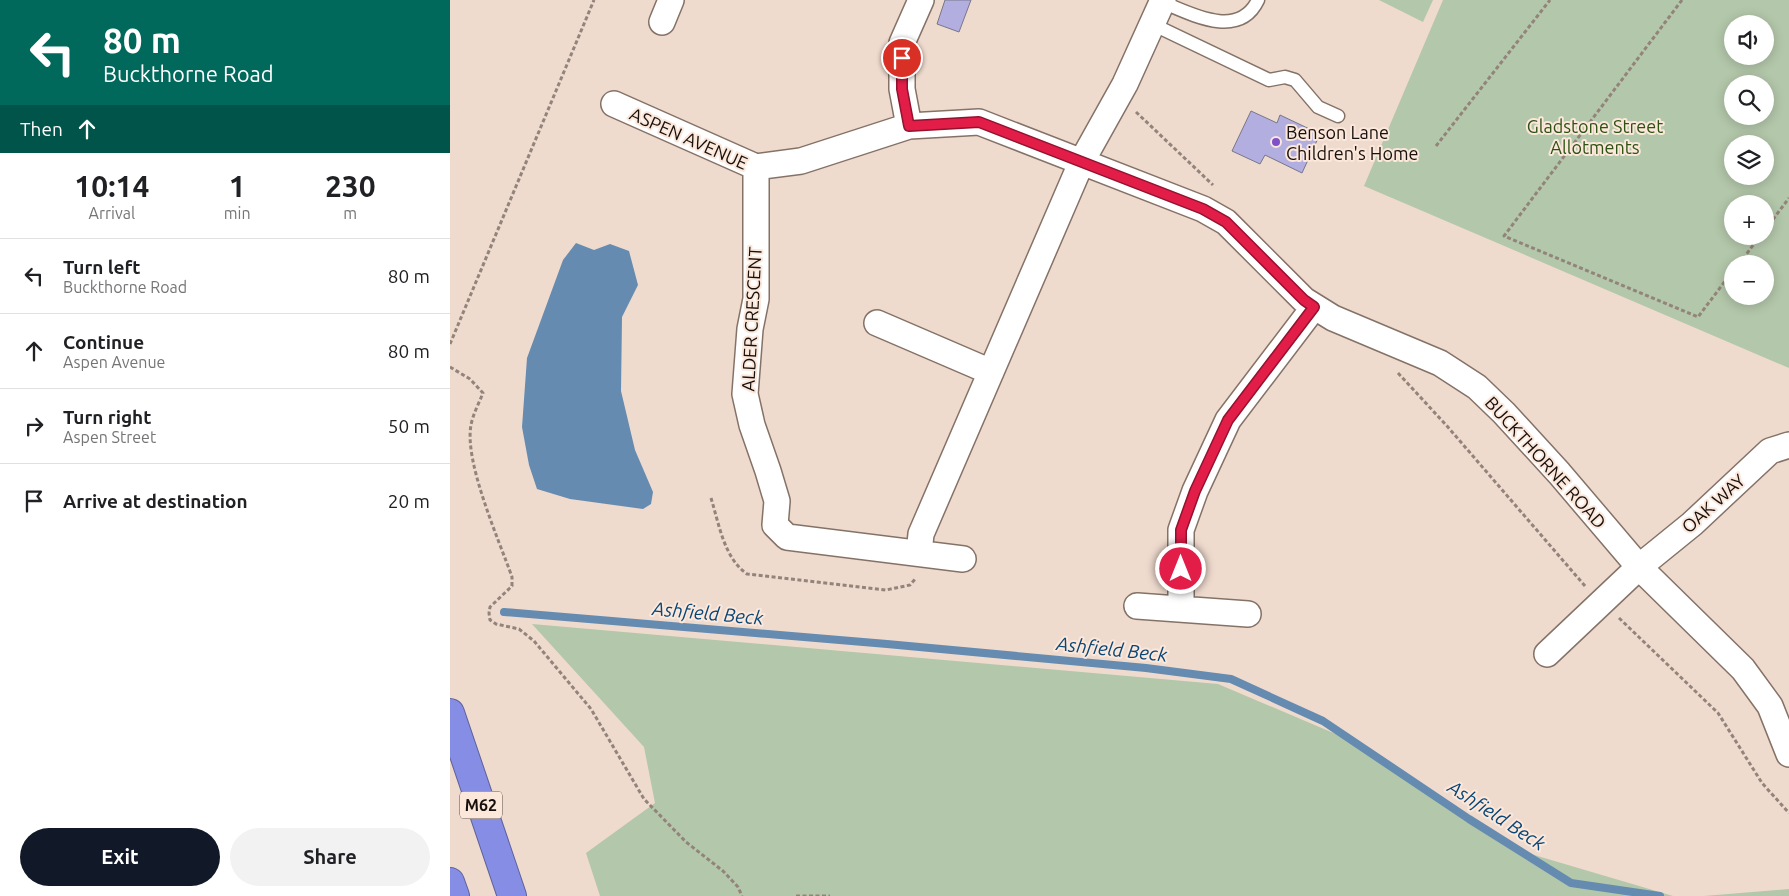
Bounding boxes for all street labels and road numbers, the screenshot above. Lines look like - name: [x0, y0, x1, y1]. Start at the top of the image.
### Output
- street label: ASPEN AVENUE: [627, 103, 751, 173]
- street label: ALDER CRESCENT: [737, 246, 765, 392]
- street label: BUCKTHORNE ROAD: [1482, 392, 1610, 532]
- street label: OAK WAY: [1677, 469, 1749, 536]
- road number: M62: [460, 792, 502, 818]

